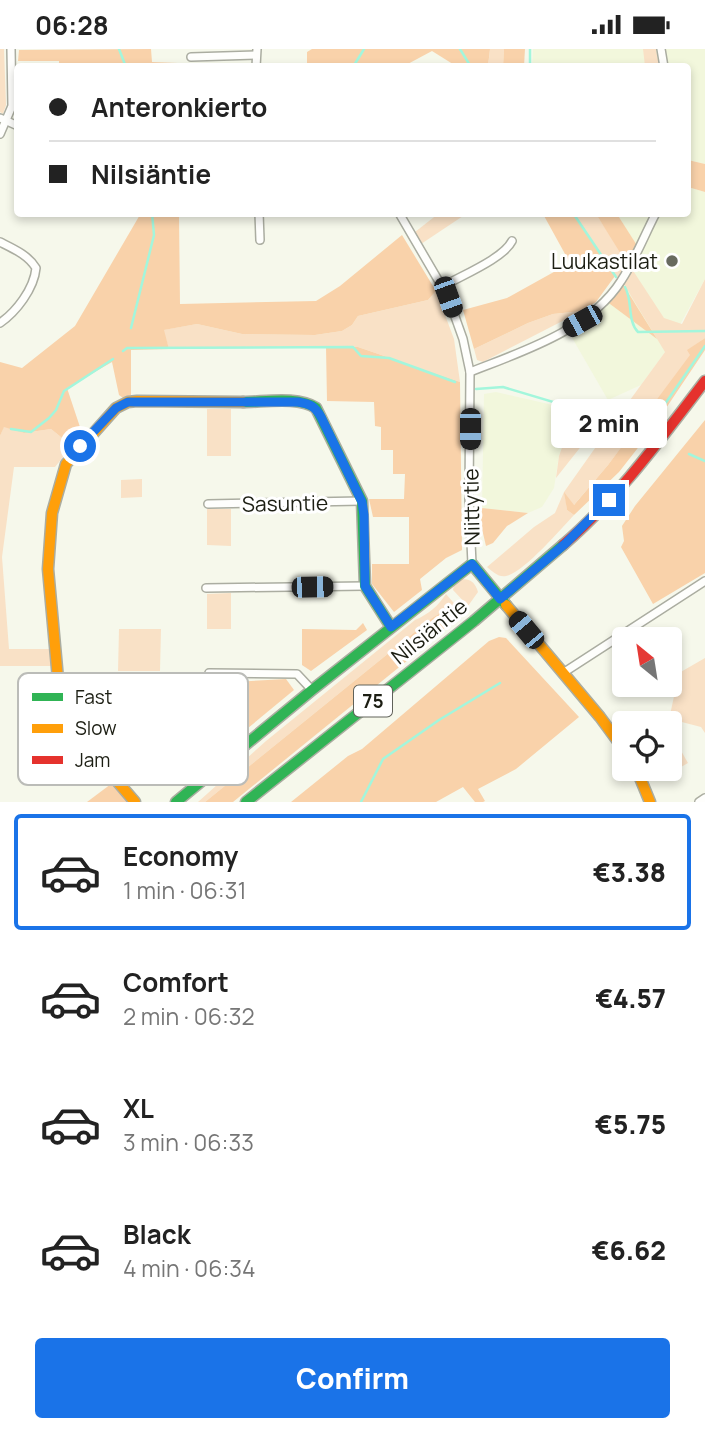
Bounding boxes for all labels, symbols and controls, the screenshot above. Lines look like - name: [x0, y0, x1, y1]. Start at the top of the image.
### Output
- text: 06:28: [35, 7, 109, 43]
- text: Anteronkierto: [91, 89, 267, 125]
- text: Nilsiäntie: [91, 156, 211, 192]
- place label: Luukastilat: [551, 247, 658, 275]
- marker: Luukastilat: [664, 253, 680, 269]
- car: [431, 274, 466, 320]
- car: [559, 302, 606, 340]
- callout: 2 min: [551, 399, 667, 447]
- text: 2 min: [579, 407, 640, 439]
- car: [460, 408, 481, 450]
- route start: [64, 430, 96, 462]
- street label: Niittytie: [456, 468, 486, 546]
- route end: [593, 484, 625, 516]
- street label: Sasuntie: [242, 488, 328, 518]
- car: [291, 576, 334, 598]
- street label: Nilsiäntie: [385, 592, 473, 670]
- car: [505, 607, 548, 653]
- north arrow: [612, 627, 682, 697]
- map controls: [612, 627, 682, 781]
- legend: [18, 673, 248, 785]
- text: Fast: [75, 684, 112, 710]
- road number: 75: [354, 685, 392, 716]
- button: locate: [612, 711, 682, 781]
- text: Slow: [75, 715, 117, 741]
- text: Jam: [75, 747, 110, 773]
- text: Economy: [123, 838, 238, 874]
- icon: car: [39, 841, 102, 904]
- text: €3.38: [593, 854, 666, 890]
- text: 1 min · 06:31: [123, 874, 246, 906]
- text: Comfort: [123, 964, 229, 1000]
- icon: car: [39, 967, 102, 1030]
- text: €4.57: [595, 980, 666, 1016]
- text: 2 min · 06:32: [123, 1000, 255, 1032]
- text: XL: [123, 1090, 154, 1126]
- icon: car: [39, 1093, 102, 1156]
- text: €5.75: [595, 1106, 666, 1142]
- text: 3 min · 06:33: [123, 1126, 254, 1158]
- text: Black: [123, 1216, 191, 1252]
- icon: car: [39, 1219, 102, 1282]
- text: €6.62: [592, 1232, 666, 1268]
- text: 4 min · 06:34: [123, 1252, 256, 1284]
- button: Confirm: [35, 1338, 670, 1418]

